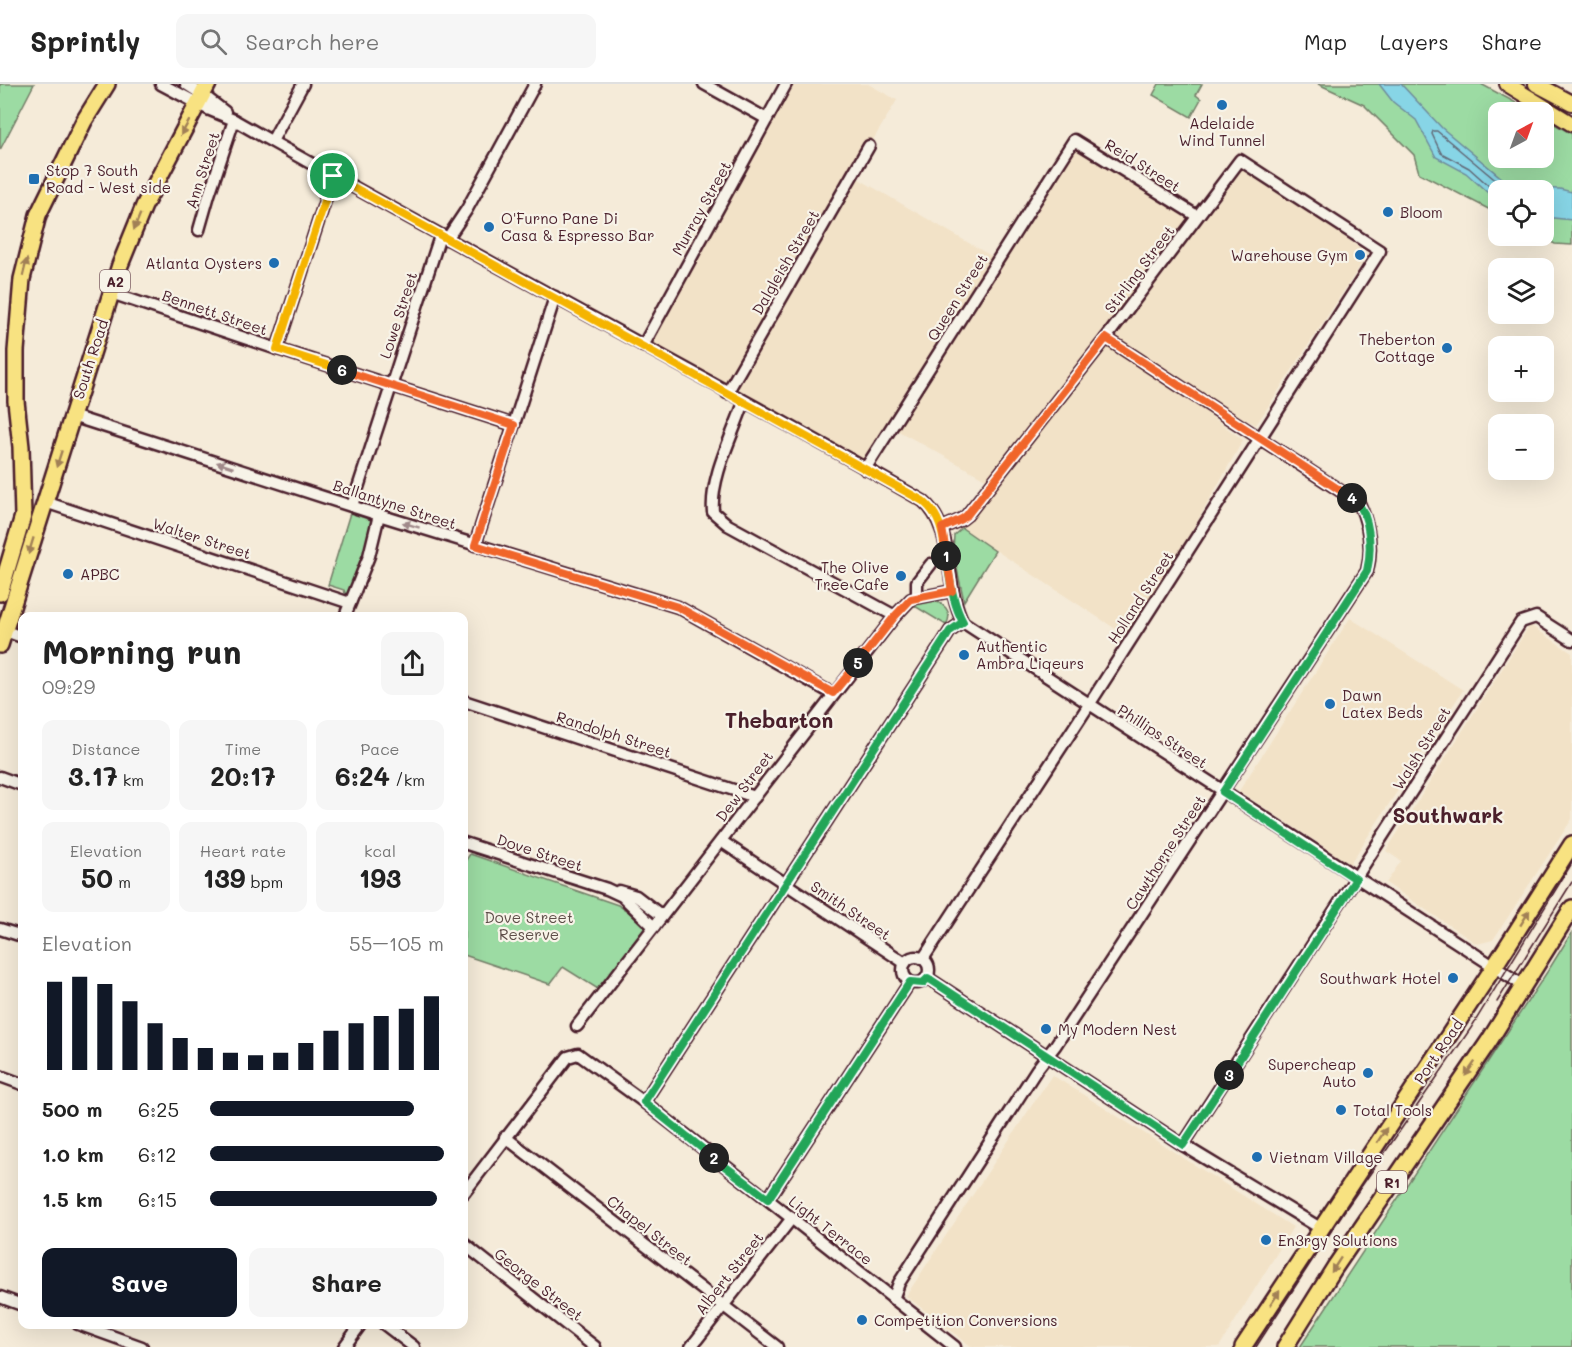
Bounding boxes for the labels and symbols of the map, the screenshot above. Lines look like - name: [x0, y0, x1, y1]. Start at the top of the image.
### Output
- marker: Adelaide Wind Tunnel: [1215, 98, 1229, 112]
- north arrow: [1488, 102, 1554, 168]
- place label: Adelaide Wind Tunnel: [1179, 113, 1265, 150]
- one-way arrow: [180, 119, 190, 136]
- street label: Ann Street: [180, 129, 224, 211]
- street label: Reid Street: [1101, 134, 1185, 196]
- pin: [307, 150, 358, 201]
- street label: Murray Street: [667, 157, 735, 259]
- place label: Stop 7 South Road - West side: [46, 160, 171, 197]
- marker: Stop 7 South Road - West side: [27, 172, 41, 186]
- place label: Bloom: [1400, 202, 1443, 222]
- marker: Bloom: [1381, 205, 1395, 219]
- street label: Dalgleish Street: [747, 206, 823, 318]
- place label: O'Furno Pane Di Casa & Espresso Bar: [501, 208, 655, 245]
- one-way arrow: [132, 214, 142, 232]
- marker: O'Furno Pane Di Casa & Espresso Bar: [482, 220, 496, 234]
- street label: Stirling Street: [1099, 221, 1179, 317]
- place label: Warehouse Gym: [1231, 245, 1348, 265]
- marker: Warehouse Gym: [1353, 248, 1367, 262]
- street label: Queen Street: [922, 250, 992, 344]
- place label: Atlanta Oysters: [145, 253, 262, 273]
- marker: Atlanta Oysters: [267, 256, 281, 270]
- one-way arrow: [20, 257, 30, 276]
- street label: Lowe Street: [375, 269, 421, 361]
- road number: A2: [100, 270, 130, 292]
- street label: Bennett Street: [160, 285, 270, 339]
- street label: South Road: [68, 317, 112, 401]
- place label: Theberton Cottage: [1359, 329, 1435, 366]
- marker: Theberton Cottage: [1440, 341, 1454, 355]
- pin: 6: [327, 355, 357, 385]
- one-way arrow: [53, 450, 63, 468]
- one-way arrow: [216, 460, 234, 469]
- street label: Ballantyne Street: [331, 475, 459, 533]
- pin: 4: [1337, 483, 1367, 513]
- street label: Walter Street: [150, 513, 254, 563]
- one-way arrow: [402, 520, 420, 529]
- one-way arrow: [26, 537, 35, 555]
- pin: 1: [931, 541, 961, 571]
- street label: Holland Street: [1103, 547, 1177, 647]
- place label: The Olive Tree Cafe: [815, 557, 889, 594]
- place label: APBC: [80, 564, 120, 584]
- marker: APBC: [61, 567, 75, 581]
- marker: The Olive Tree Cafe: [894, 569, 908, 583]
- place label: Authentic Ambra Liqeurs: [976, 636, 1084, 673]
- pin: 5: [843, 648, 873, 678]
- marker: Authentic Ambra Liqeurs: [957, 648, 971, 662]
- place label: Dawn Latex Beds: [1342, 685, 1423, 722]
- marker: Dawn Latex Beds: [1323, 697, 1337, 711]
- street label: Phillips Street: [1114, 699, 1212, 773]
- street label: Walsh Street: [1387, 703, 1455, 793]
- street label: Randolph Street: [554, 706, 674, 762]
- district label: Thebarton: [725, 706, 833, 733]
- street label: Dew Street: [711, 747, 777, 825]
- street label: Cawthorne Street: [1120, 791, 1210, 913]
- district label: Southwark: [1393, 801, 1503, 828]
- street label: Dove Street: [495, 829, 585, 875]
- street label: Smith Street: [807, 876, 895, 944]
- park label: Dove Street Reserve: [485, 907, 573, 944]
- one-way arrow: [1520, 909, 1531, 926]
- place label: Southwark Hotel: [1320, 968, 1441, 988]
- marker: Southwark Hotel: [1446, 971, 1460, 985]
- street label: Port Road: [1409, 1015, 1467, 1087]
- place label: My Modern Nest: [1058, 1019, 1177, 1039]
- marker: My Modern Nest: [1039, 1022, 1053, 1036]
- place label: Supercheap Auto: [1268, 1054, 1356, 1091]
- pin: 3: [1214, 1060, 1244, 1090]
- one-way arrow: [1464, 1060, 1476, 1076]
- marker: Supercheap Auto: [1361, 1066, 1375, 1080]
- place label: Total Tools: [1353, 1100, 1432, 1120]
- marker: Total Tools: [1334, 1103, 1348, 1117]
- one-way arrow: [1377, 1127, 1388, 1143]
- pin: 2: [699, 1143, 729, 1173]
- place label: Vietnam Village: [1269, 1147, 1383, 1167]
- marker: Vietnam Village: [1250, 1150, 1264, 1164]
- road number: R1: [1377, 1171, 1407, 1193]
- street label: Chapel Street: [603, 1190, 697, 1270]
- street label: Light Terrace: [785, 1191, 877, 1269]
- street label: Albert Street: [690, 1228, 768, 1318]
- place label: En3rgy Solutions: [1278, 1230, 1398, 1250]
- marker: En3rgy Solutions: [1259, 1233, 1273, 1247]
- street label: George Street: [491, 1243, 587, 1325]
- one-way arrow: [1330, 1256, 1342, 1272]
- one-way arrow: [1270, 1290, 1281, 1306]
- place label: Competition Conversions: [874, 1310, 1058, 1330]
- marker: Competition Conversions: [855, 1313, 869, 1327]

